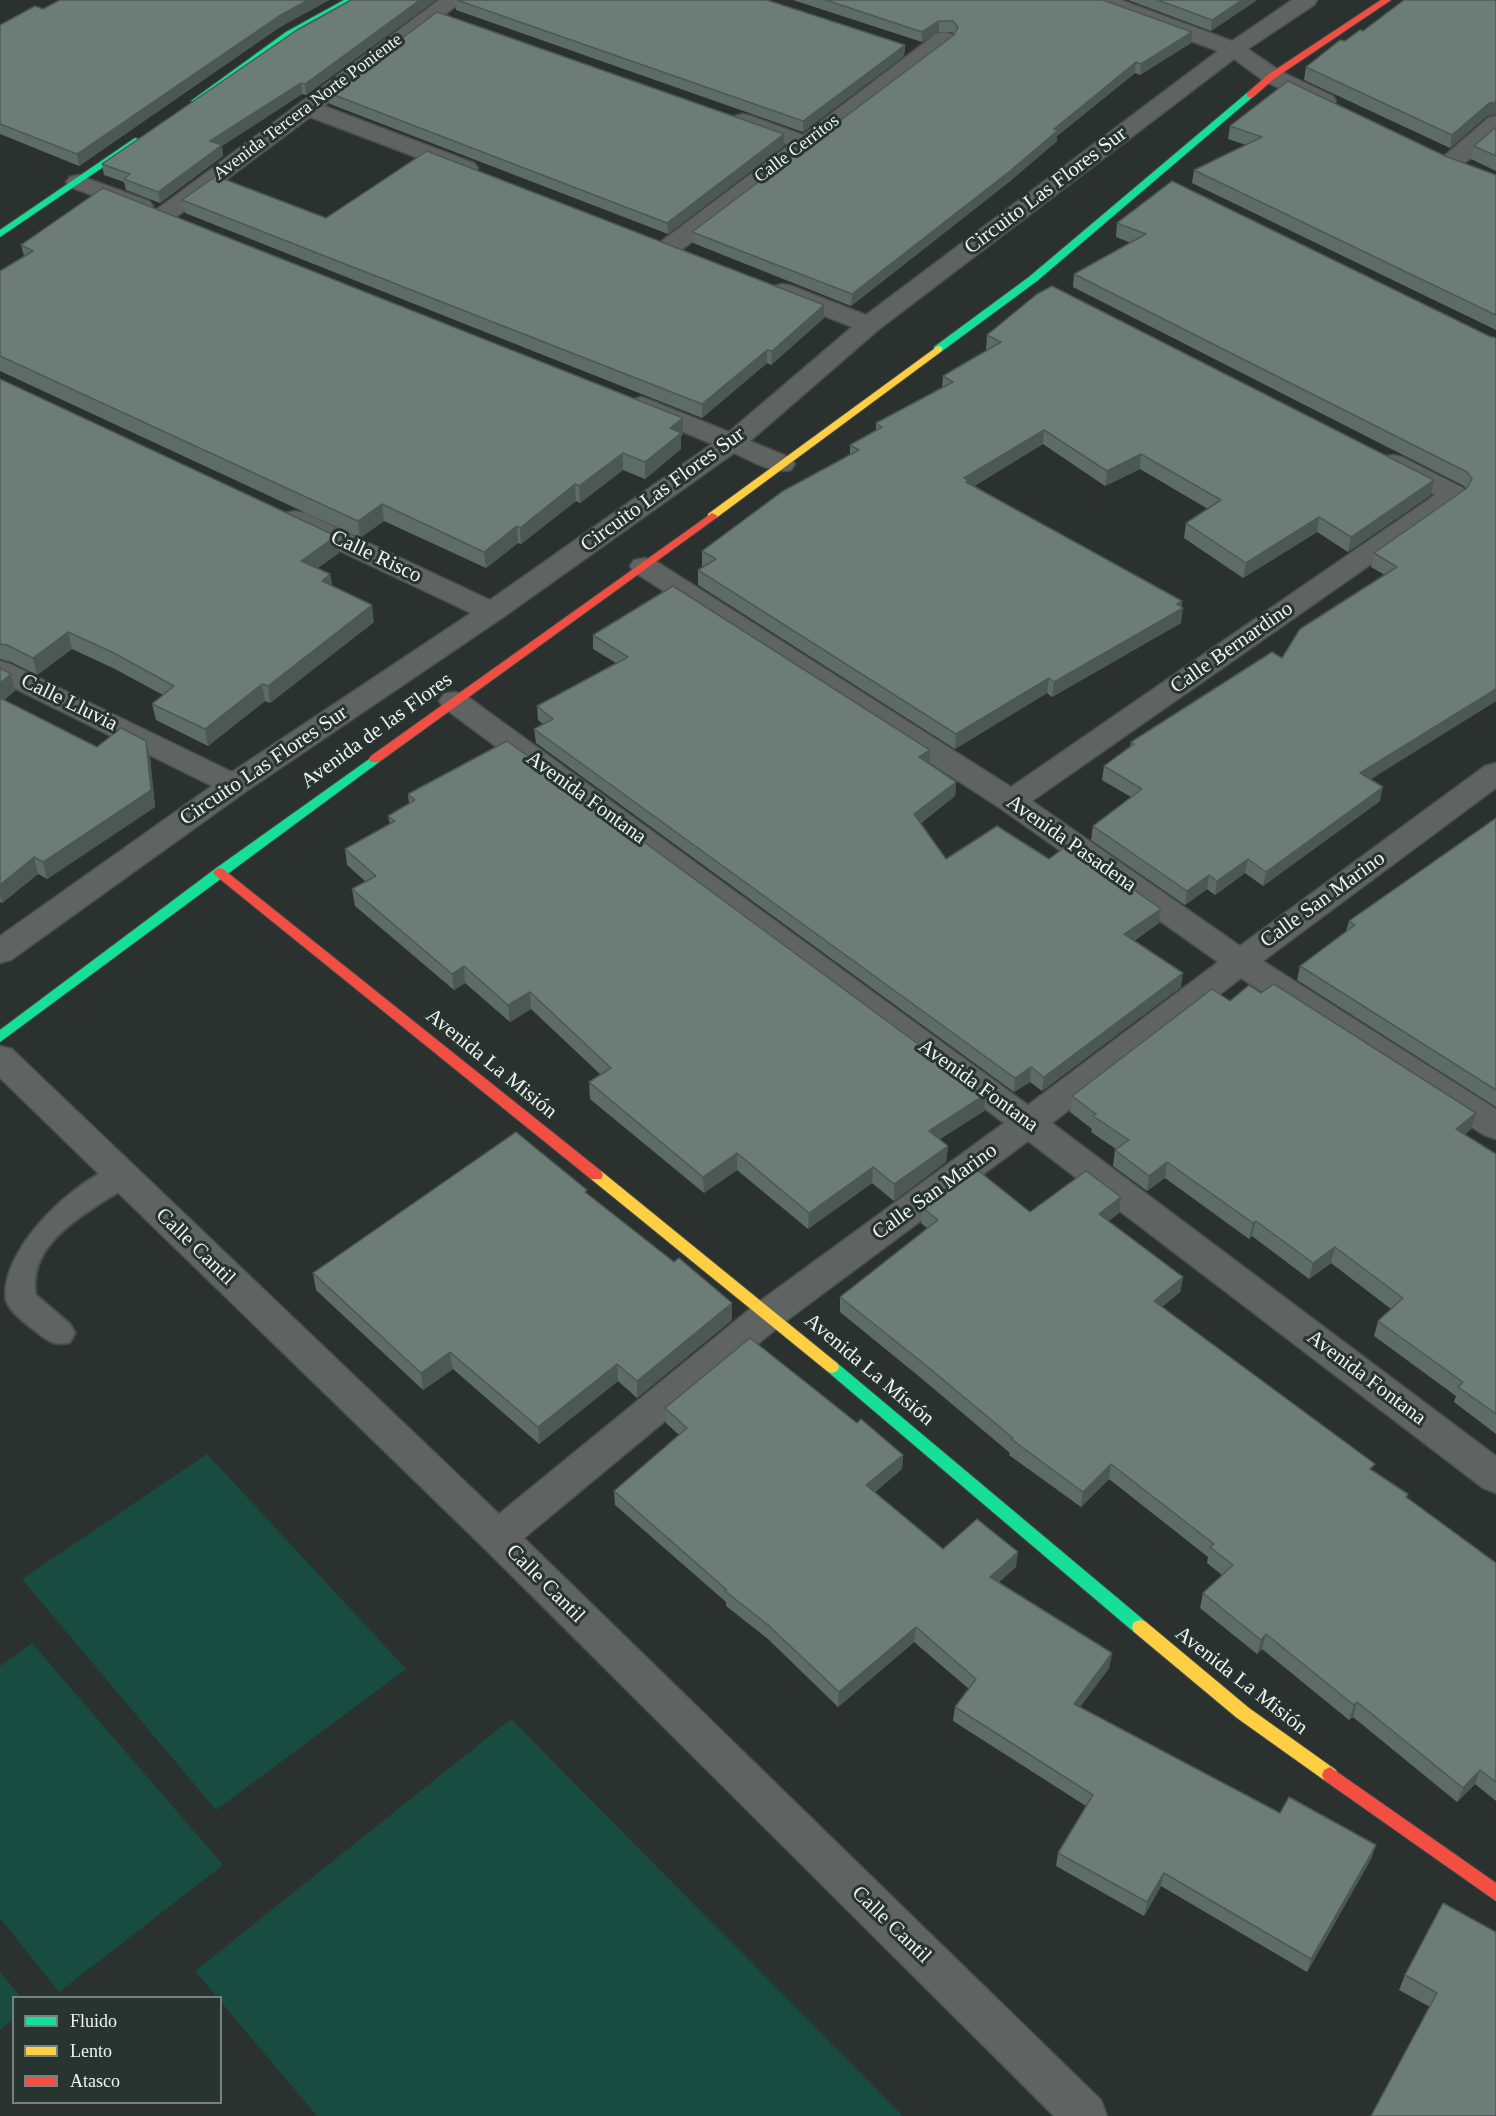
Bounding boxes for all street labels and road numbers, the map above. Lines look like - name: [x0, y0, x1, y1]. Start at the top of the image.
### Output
- street label: Avenida Tercera Norte Poniente: [209, 29, 407, 185]
- street label: Calle Cerritos: [750, 110, 844, 188]
- street label: Circuito Las Flores Sur: [960, 122, 1132, 260]
- street label: Circuito Las Flores Sur: [576, 422, 750, 558]
- street label: Calle Risco: [327, 525, 425, 589]
- street label: Calle Bernardino: [1166, 596, 1298, 700]
- street label: Avenida de las Flores: [296, 668, 458, 794]
- street label: Calle Lluvia: [17, 669, 121, 737]
- street label: Circuito Las Flores Sur: [175, 701, 353, 831]
- street label: Avenida Fontana: [521, 746, 651, 850]
- street label: Avenida Pasadena: [1001, 790, 1141, 898]
- street label: Calle San Marino: [1256, 846, 1390, 954]
- street label: Avenida La Misión: [420, 1003, 562, 1125]
- street label: Avenida Fontana: [913, 1034, 1043, 1138]
- street label: Calle San Marino: [868, 1138, 1002, 1246]
- street label: Calle Cantil: [150, 1203, 240, 1291]
- street label: Avenida La Misión: [799, 1308, 939, 1432]
- street label: Avenida Fontana: [1302, 1325, 1430, 1431]
- street label: Calle Cantil: [500, 1539, 590, 1629]
- street label: Avenida La Misión: [1170, 1621, 1312, 1741]
- street label: Calle Cantil: [846, 1881, 936, 1969]

